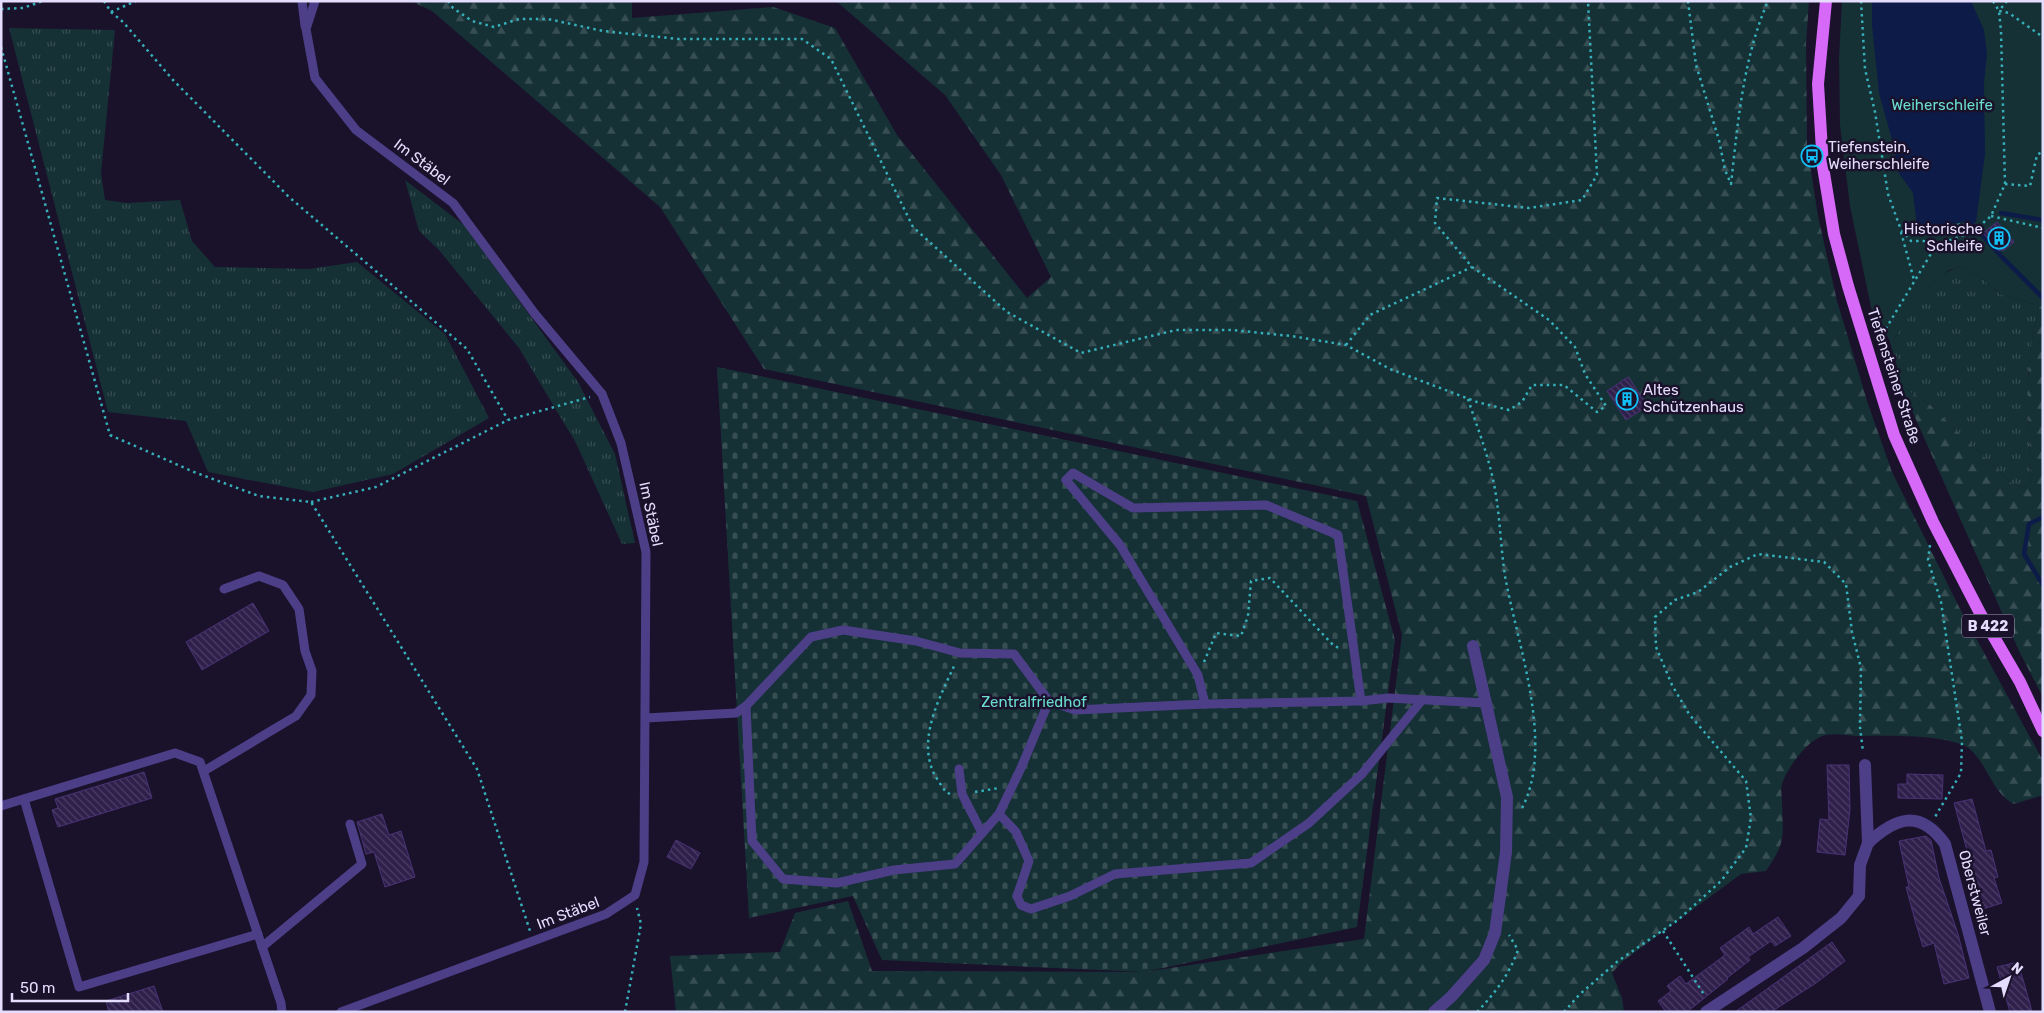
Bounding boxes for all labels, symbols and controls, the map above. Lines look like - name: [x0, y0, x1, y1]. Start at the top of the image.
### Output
- park label: Weiherschleife: [1891, 96, 1993, 114]
- street label: Im Stäbel: [390, 135, 454, 189]
- place label: Tiefenstein, Weiherschleife: [1828, 138, 1930, 173]
- bus stop icon: Tiefenstein, Weiherschleife: [1800, 144, 1824, 168]
- place label: Historische Schleife: [1904, 220, 1983, 255]
- building icon: Historische Schleife: [1987, 226, 2011, 250]
- street label: Tiefensteiner Straße: [1863, 306, 1925, 446]
- place label: Altes Schützenhaus: [1643, 381, 1744, 416]
- building icon: Altes Schützenhaus: [1615, 387, 1639, 411]
- street label: Im Stäbel: [635, 480, 667, 548]
- road number: B 422: [1962, 614, 2014, 638]
- park label: Zentralfriedhof: [981, 693, 1087, 711]
- street label: Oberstweiler: [1955, 848, 1995, 938]
- street label: Im Stäbel: [534, 893, 602, 933]
- north arrow: [1984, 953, 2034, 1003]
- text: N: [2008, 959, 2026, 978]
- scale bar: [12, 970, 129, 1002]
- text: 50 m: [20, 979, 55, 997]

